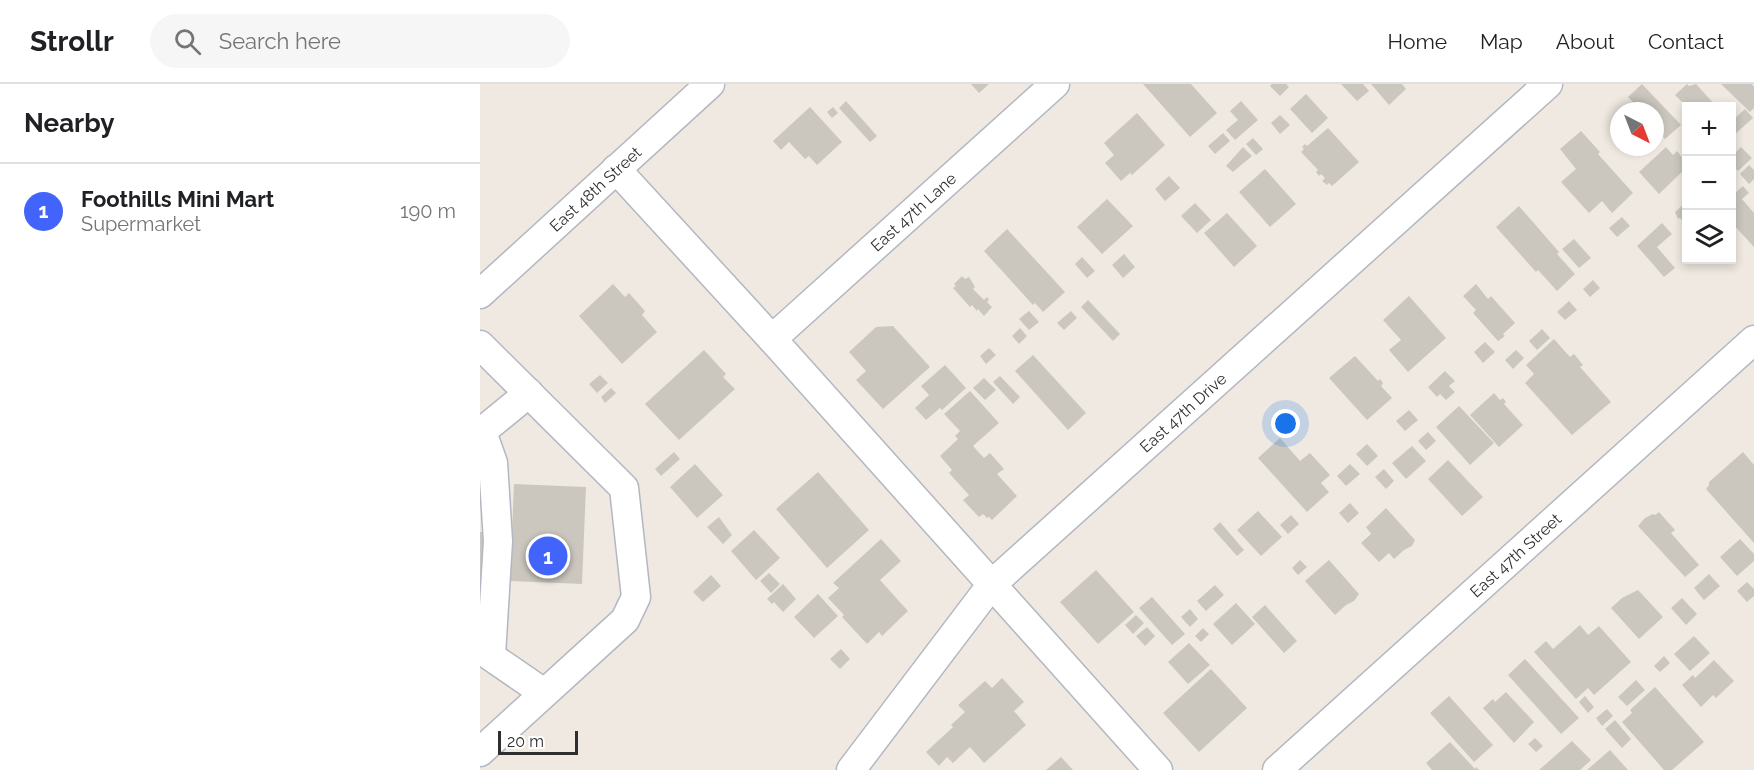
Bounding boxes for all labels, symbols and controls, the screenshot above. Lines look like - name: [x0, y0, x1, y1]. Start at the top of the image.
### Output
- search box: [150, 14, 570, 68]
- text: Strollr: [30, 25, 114, 58]
- icon: search: [171, 25, 204, 58]
- text: Search here: [219, 28, 341, 54]
- text: Home: [1388, 29, 1447, 54]
- text: Map: [1480, 29, 1523, 54]
- text: About: [1556, 29, 1615, 54]
- text: Contact: [1648, 29, 1724, 54]
- north arrow: [1610, 102, 1664, 156]
- map controls: [1682, 102, 1736, 264]
- button: +: [1682, 102, 1736, 156]
- text: Nearby: [24, 108, 114, 138]
- street label: East 48th Street: [546, 142, 646, 236]
- button: −: [1682, 156, 1736, 210]
- street label: East 47th Lane: [867, 169, 960, 256]
- text: Foothills Mini Mart: [81, 186, 274, 212]
- text: 1: [39, 199, 48, 223]
- text: 190 m: [400, 199, 456, 223]
- button: layers: [1682, 210, 1736, 264]
- text: Supermarket: [81, 212, 201, 236]
- street label: East 47th Drive: [1136, 369, 1230, 457]
- your location: [1271, 409, 1300, 438]
- street label: East 47th Street: [1466, 509, 1566, 601]
- pin: 1: [528, 534, 568, 578]
- scale bar: [498, 728, 578, 756]
- text: 20 m: [507, 732, 544, 751]

